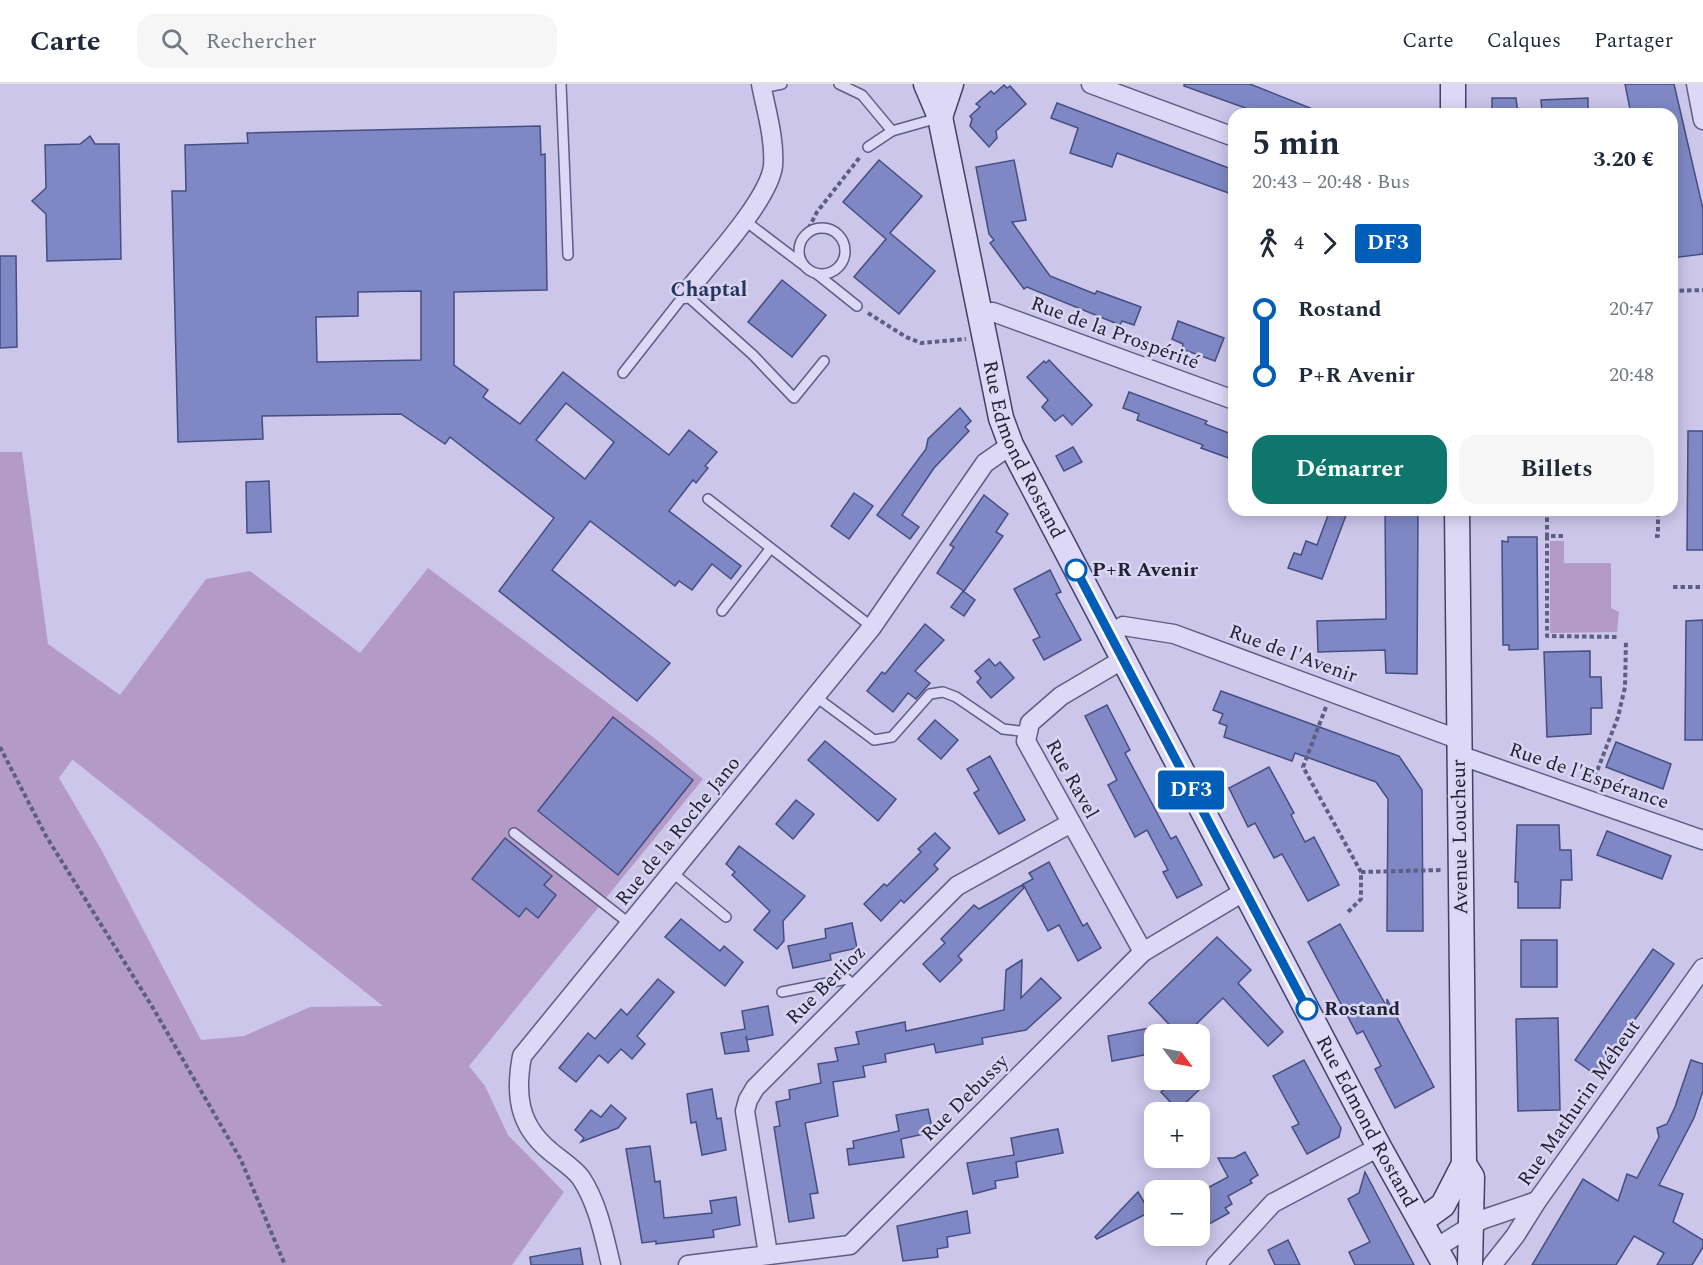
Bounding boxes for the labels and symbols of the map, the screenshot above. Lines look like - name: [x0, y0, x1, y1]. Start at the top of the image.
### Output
- district label: Chaptal: [671, 274, 748, 306]
- street label: Rue de la Prospérité: [1026, 289, 1204, 378]
- street label: Rue Edmond Rostand: [975, 358, 1073, 544]
- place label: P+R Avenir: [1092, 555, 1199, 585]
- marker: P+R Avenir: [1065, 559, 1087, 581]
- street label: Rue de l'Avenir: [1224, 617, 1362, 691]
- street label: Rue Ravel: [1038, 733, 1106, 825]
- street label: Rue de l'Espérance: [1505, 735, 1673, 817]
- street label: Rue de la Roche Jano: [608, 750, 748, 912]
- street label: Avenue Loucheur: [1444, 759, 1476, 915]
- line badge: DF3: [1156, 770, 1226, 810]
- street label: Rue Berlioz: [779, 938, 873, 1032]
- place label: Rostand: [1324, 994, 1400, 1024]
- marker: Rostand: [1296, 998, 1318, 1020]
- street label: Rue Mathurin Méheut: [1510, 1014, 1648, 1192]
- north arrow: [1144, 1024, 1210, 1090]
- street label: Rue Edmond Rostand: [1308, 1030, 1425, 1213]
- street label: Rue Debussy: [914, 1046, 1017, 1149]

